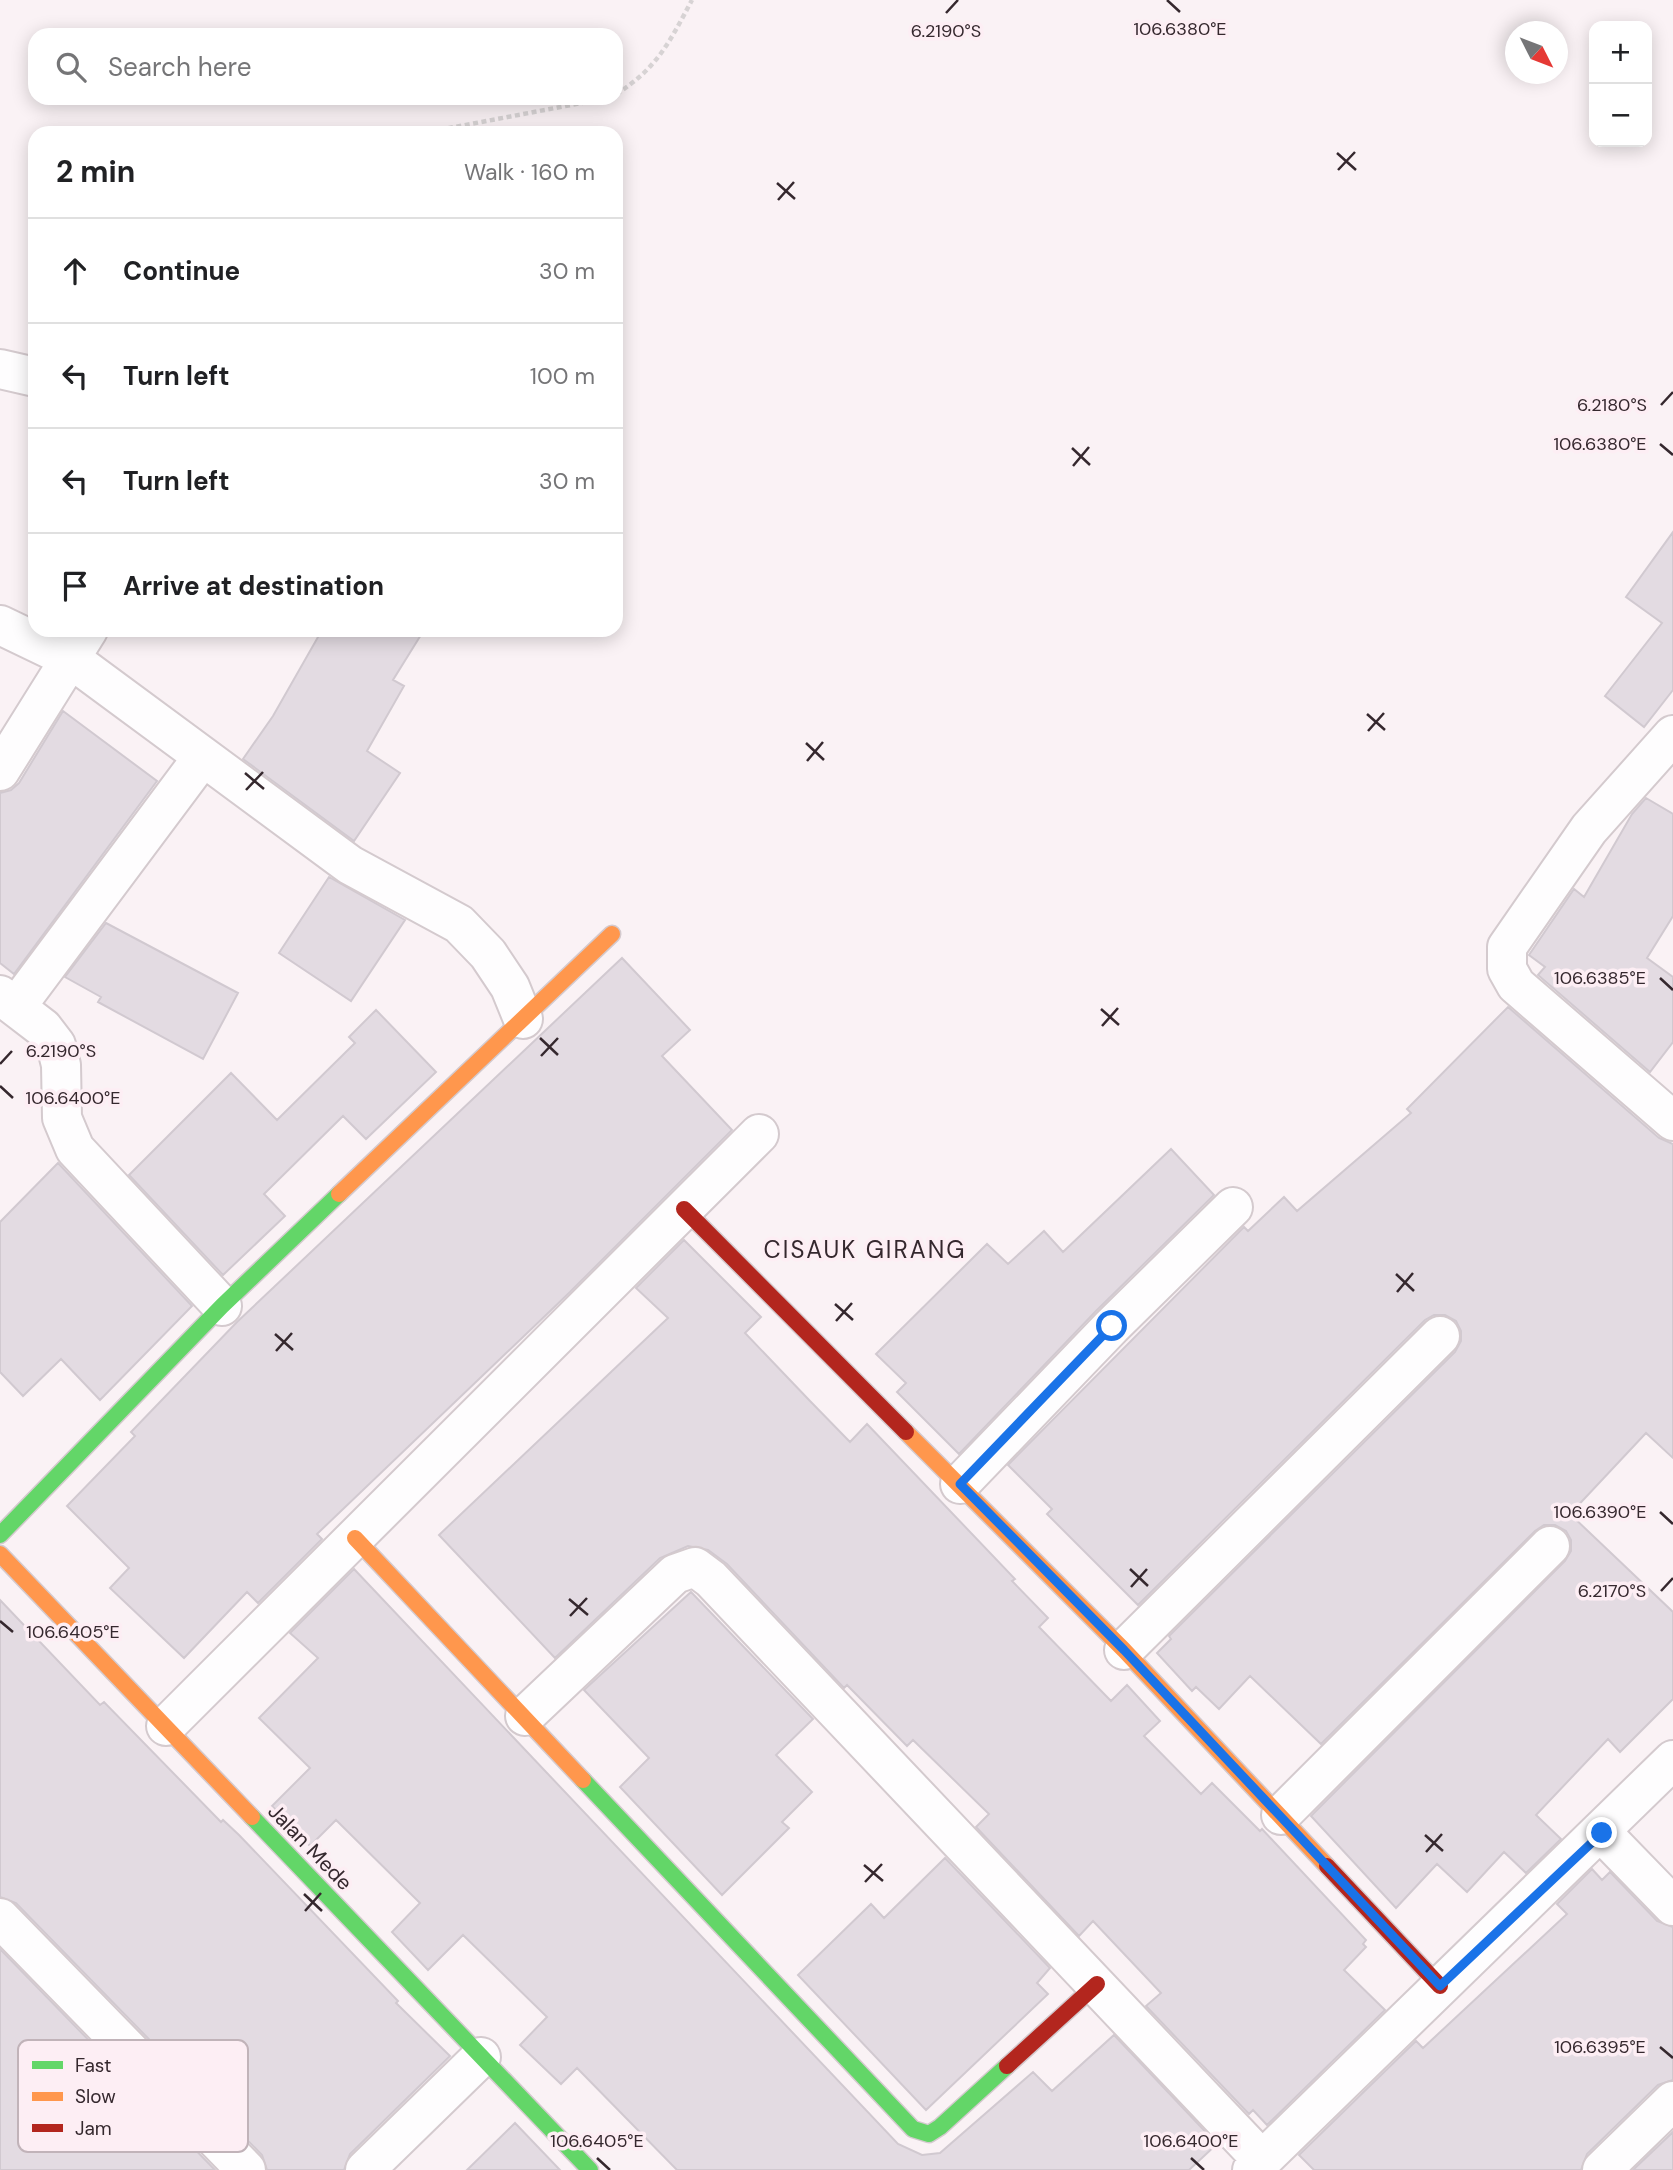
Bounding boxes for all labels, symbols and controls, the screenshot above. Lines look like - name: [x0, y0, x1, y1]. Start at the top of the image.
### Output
- text: 106.6380°E: [1133, 17, 1227, 41]
- text: 6.2190°S: [911, 19, 981, 43]
- north arrow: [1505, 21, 1568, 84]
- map controls: [1589, 21, 1652, 147]
- button: +: [1589, 21, 1652, 84]
- search box: [28, 28, 623, 105]
- icon: search: [52, 48, 90, 86]
- text: Search here: [108, 50, 251, 84]
- button: −: [1589, 84, 1652, 147]
- text: 2 min: [56, 152, 135, 191]
- text: Walk · 160 m: [464, 157, 595, 187]
- icon: ahead: [56, 252, 94, 290]
- text: Continue: [123, 254, 240, 288]
- text: 30 m: [539, 256, 595, 286]
- icon: left: [56, 357, 94, 395]
- text: Turn left: [123, 359, 230, 393]
- text: 100 m: [530, 361, 595, 391]
- text: 6.2180°S: [1577, 393, 1647, 417]
- text: 106.6380°E: [1553, 432, 1647, 456]
- icon: left: [56, 462, 94, 500]
- text: Turn left: [123, 464, 230, 498]
- text: 30 m: [539, 466, 595, 496]
- icon: arrive: [56, 567, 94, 605]
- text: Arrive at destination: [123, 569, 384, 603]
- text: 106.6385°E: [1554, 966, 1646, 990]
- text: 6.2190°S: [26, 1039, 96, 1063]
- text: 106.6400°E: [26, 1086, 120, 1110]
- district label: CISAUK GIRANG: [764, 1234, 966, 1265]
- route start: [1096, 1310, 1127, 1341]
- text: 106.6390°E: [1554, 1500, 1646, 1524]
- text: 6.2170°S: [1578, 1579, 1646, 1603]
- text: 106.6405°E: [26, 1620, 120, 1644]
- street label: Jalan Mede: [262, 1798, 358, 1896]
- route end: [1586, 1817, 1617, 1848]
- text: 106.6395°E: [1554, 2035, 1646, 2059]
- legend: [18, 2040, 248, 2152]
- text: Fast: [75, 2053, 111, 2078]
- text: Slow: [75, 2084, 116, 2109]
- text: Jam: [75, 2116, 112, 2141]
- text: 106.6405°E: [550, 2129, 644, 2153]
- text: 106.6400°E: [1144, 2129, 1238, 2153]

